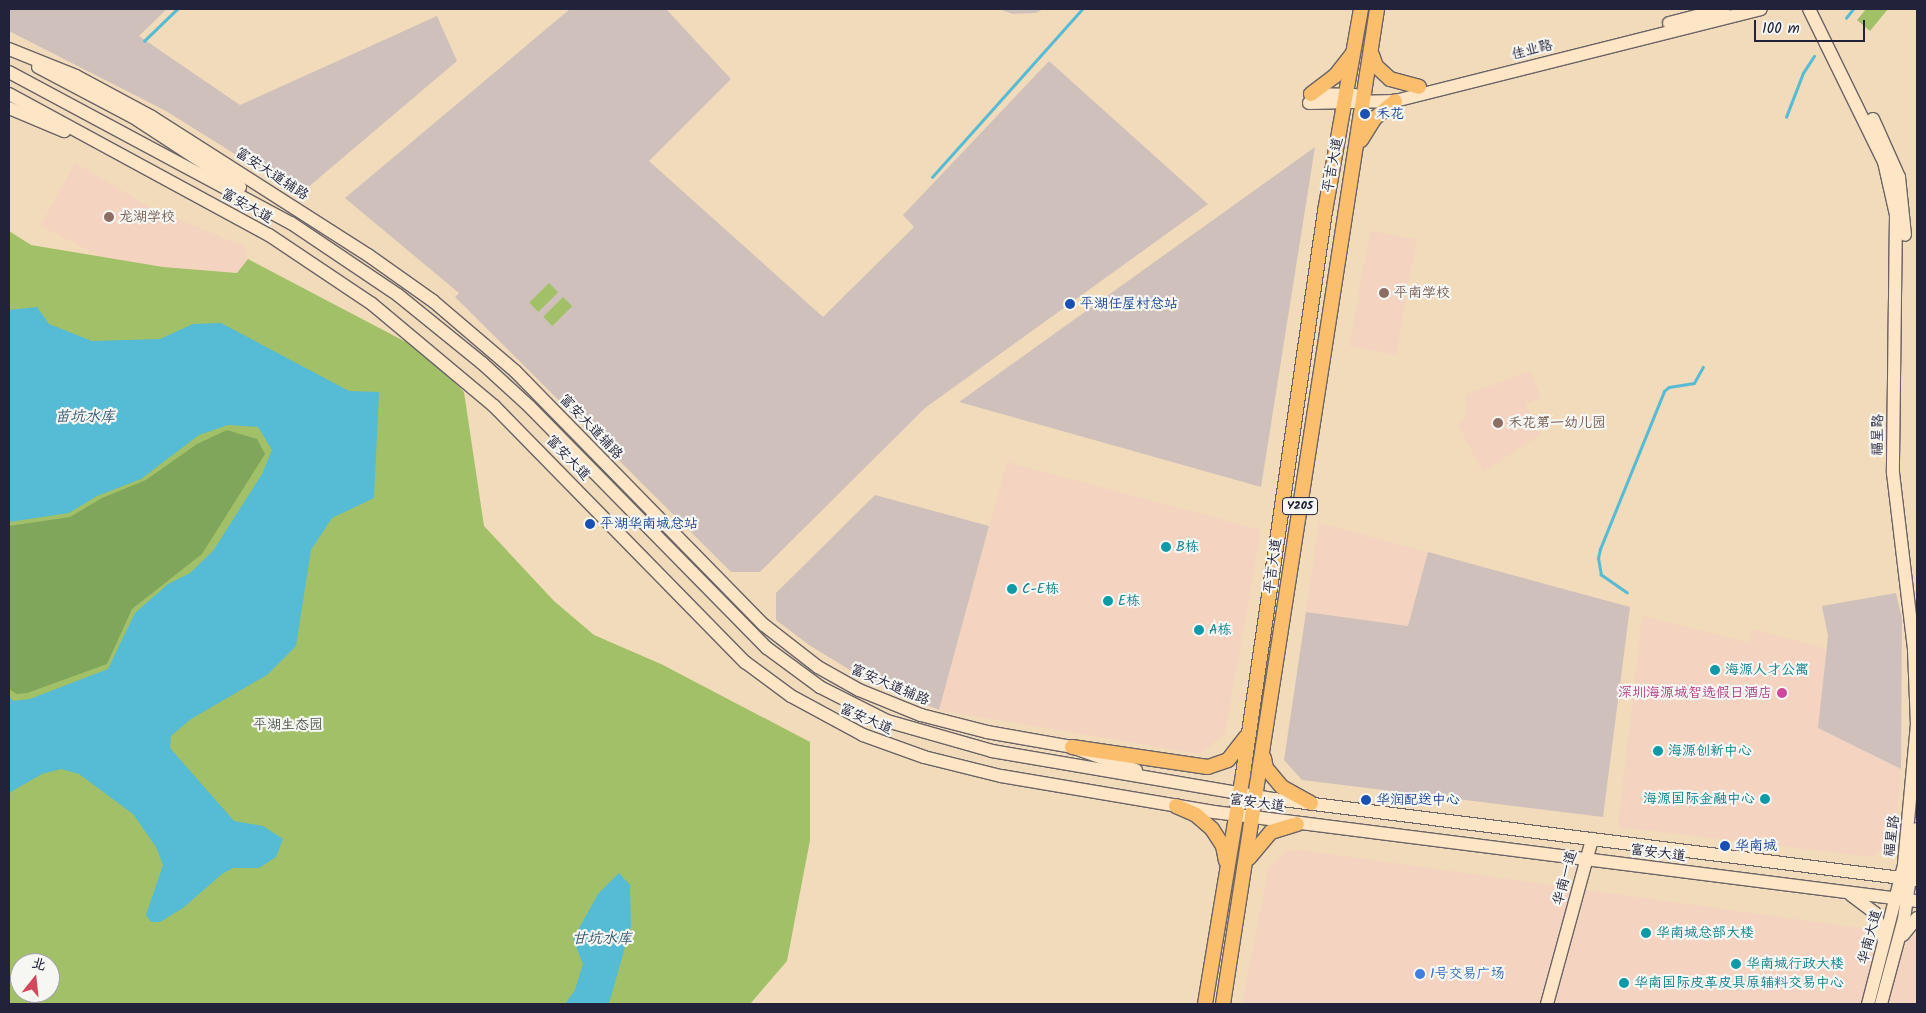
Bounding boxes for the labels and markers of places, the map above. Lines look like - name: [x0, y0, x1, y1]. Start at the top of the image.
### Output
- place label: 禾花: [1376, 106, 1404, 122]
- marker: 禾花: [1358, 107, 1372, 121]
- place label: 龙湖学校: [119, 209, 175, 225]
- marker: 龙湖学校: [103, 211, 115, 223]
- place label: 平南学校: [1394, 285, 1450, 301]
- marker: 平南学校: [1378, 287, 1390, 299]
- place label: 平湖任屋村总站: [1080, 296, 1178, 312]
- marker: 平湖任屋村总站: [1064, 298, 1076, 310]
- place label: 禾花第一幼儿园: [1508, 415, 1606, 431]
- marker: 禾花第一幼儿园: [1492, 417, 1504, 429]
- place label: 平湖华南城总站: [600, 516, 698, 532]
- marker: 平湖华南城总站: [584, 518, 596, 530]
- place label: B栋: [1176, 539, 1199, 555]
- marker: B栋: [1160, 541, 1172, 553]
- place label: C-E栋: [1022, 581, 1059, 597]
- marker: C-E栋: [1006, 583, 1018, 595]
- place label: E栋: [1118, 593, 1140, 609]
- marker: E栋: [1102, 595, 1114, 607]
- place label: A栋: [1209, 622, 1232, 638]
- marker: A栋: [1193, 624, 1205, 636]
- place label: 海源人才公寓: [1725, 662, 1809, 678]
- marker: 海源人才公寓: [1709, 664, 1721, 676]
- place label: 深圳海源城智选假日酒店: [1618, 685, 1772, 701]
- marker: 深圳海源城智选假日酒店: [1776, 687, 1788, 699]
- place label: 海源创新中心: [1668, 743, 1752, 759]
- marker: 海源创新中心: [1652, 745, 1664, 757]
- place label: 海源国际金融中心: [1643, 791, 1755, 807]
- place label: 华润配送中心: [1376, 792, 1460, 808]
- marker: 海源国际金融中心: [1759, 793, 1771, 805]
- marker: 华润配送中心: [1360, 794, 1372, 806]
- place label: 华南城: [1735, 838, 1777, 854]
- marker: 华南城: [1719, 840, 1731, 852]
- place label: 华南城总部大楼: [1656, 925, 1754, 941]
- marker: 华南城总部大楼: [1640, 927, 1652, 939]
- place label: 华南城行政大楼: [1746, 956, 1844, 972]
- marker: 华南城行政大楼: [1730, 958, 1742, 970]
- place label: 1号交易广场: [1430, 966, 1504, 982]
- marker: 1号交易广场: [1414, 968, 1426, 980]
- place label: 华南国际皮革皮具原辅料交易中心: [1634, 975, 1844, 991]
- marker: 华南国际皮革皮具原辅料交易中心: [1618, 977, 1630, 989]

